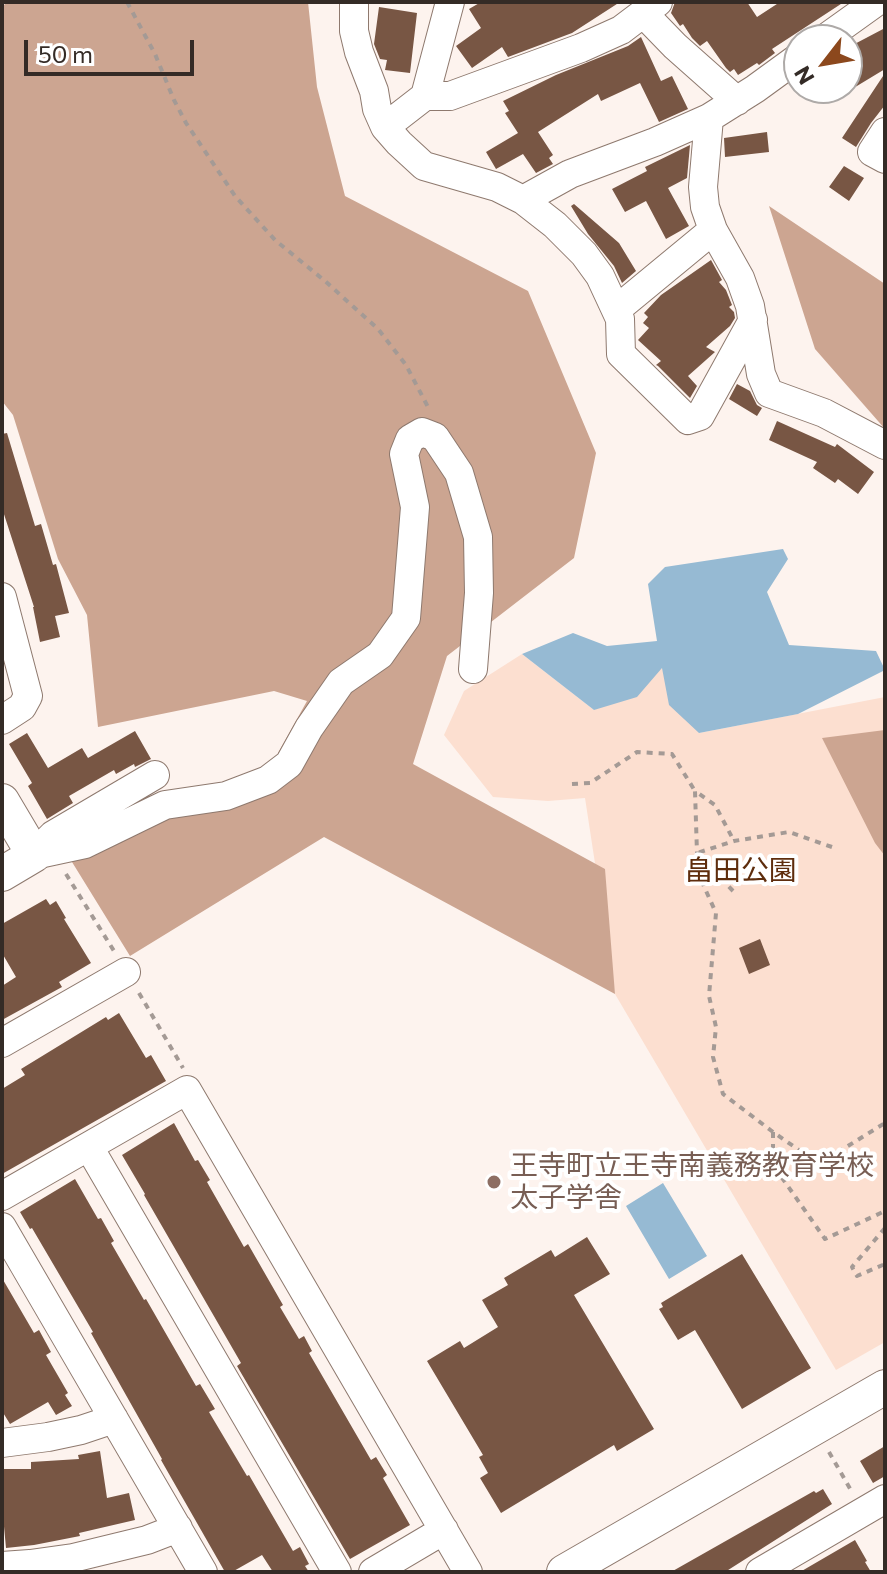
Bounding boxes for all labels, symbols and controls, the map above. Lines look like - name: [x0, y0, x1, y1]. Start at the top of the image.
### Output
- scale bar: [28, 24, 198, 74]
- north arrow: [783, 24, 863, 104]
- text: 50 m: [38, 39, 93, 68]
- text: N: [788, 62, 820, 90]
- park label: 畠田公園: [685, 854, 797, 888]
- place label: 王寺町立王寺南義務教育学校 太子学舎: [510, 1149, 874, 1215]
- marker: 王寺町立王寺南義務教育学校 太子学舎: [485, 1173, 503, 1191]

